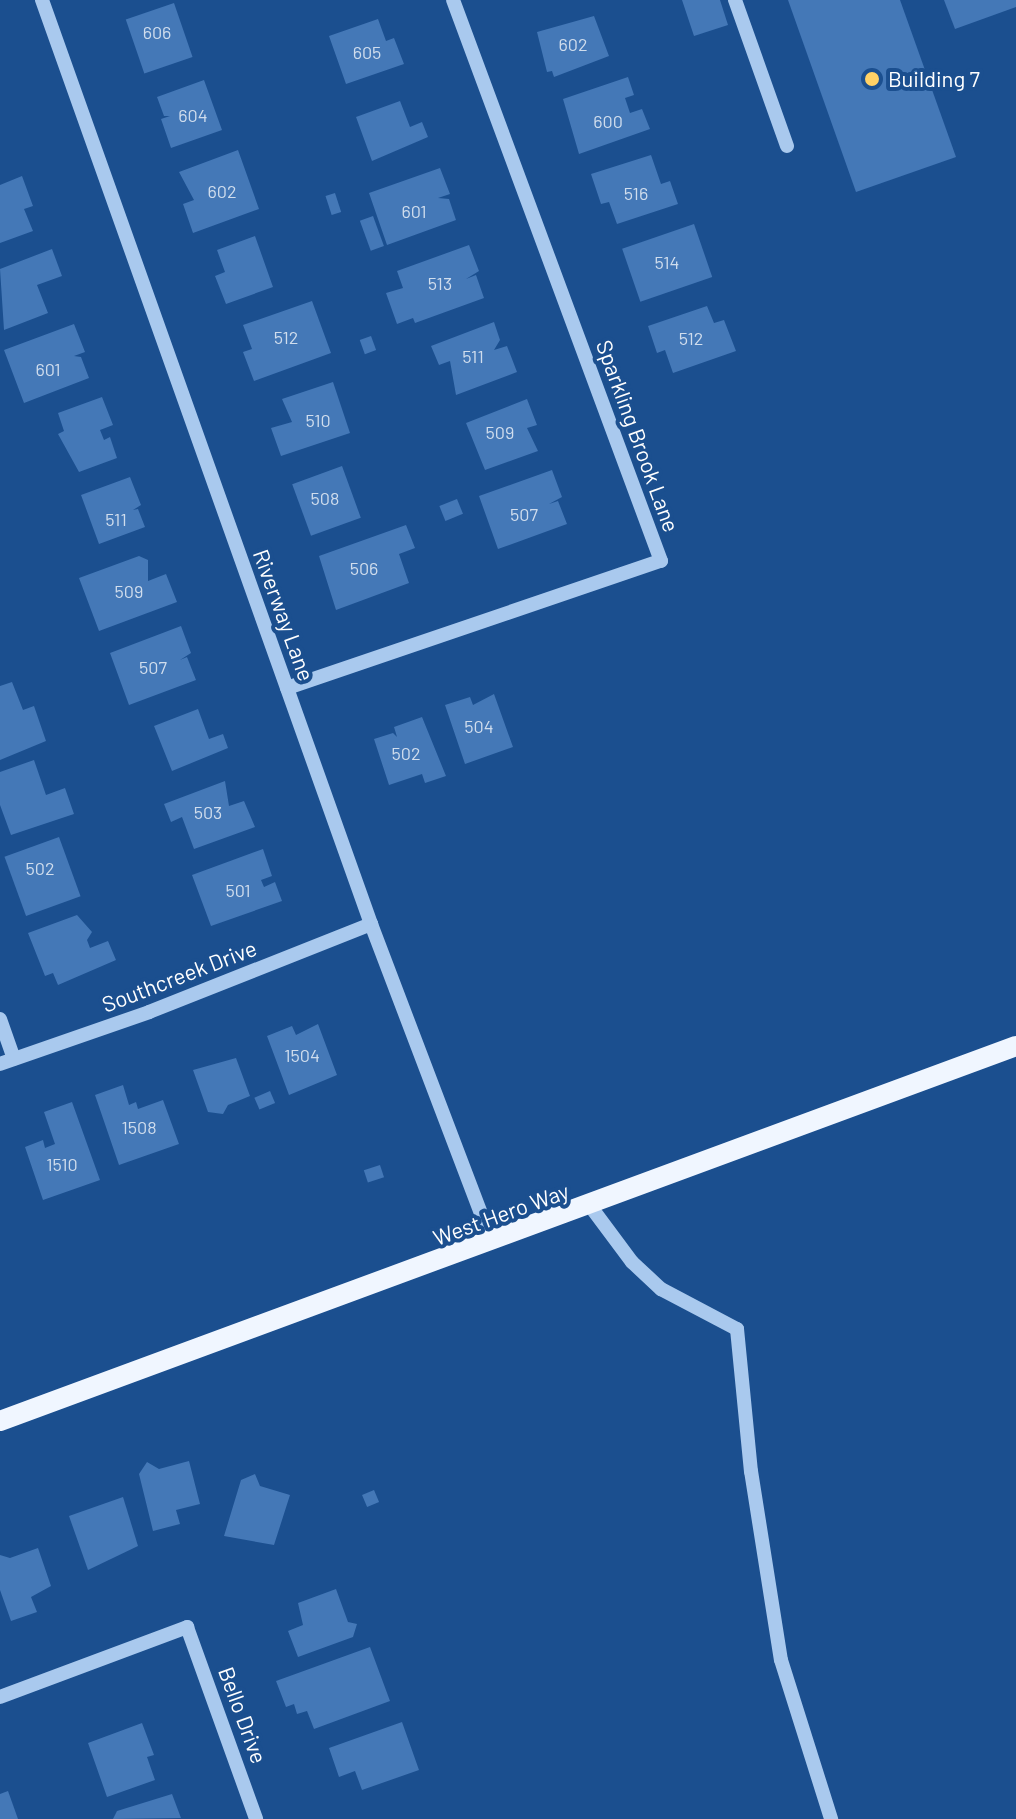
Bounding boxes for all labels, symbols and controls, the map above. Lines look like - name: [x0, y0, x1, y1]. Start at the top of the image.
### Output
- house number: 606: [143, 21, 171, 43]
- house number: 602: [558, 33, 588, 55]
- house number: 605: [353, 41, 381, 63]
- place label: Building 7: [888, 66, 980, 92]
- marker: Building 7: [863, 70, 881, 88]
- house number: 604: [178, 104, 208, 126]
- house number: 600: [593, 110, 623, 132]
- house number: 602: [207, 180, 237, 202]
- house number: 516: [624, 182, 648, 204]
- house number: 601: [401, 200, 427, 222]
- house number: 514: [655, 251, 679, 273]
- house number: 513: [428, 272, 452, 294]
- house number: 512: [274, 326, 298, 348]
- house number: 512: [679, 327, 703, 349]
- street label: Sparkling Brook Lane: [591, 336, 685, 536]
- house number: 511: [462, 345, 484, 367]
- house number: 601: [35, 358, 61, 380]
- house number: 510: [305, 409, 331, 431]
- house number: 509: [486, 421, 514, 443]
- house number: 508: [311, 487, 339, 509]
- house number: 507: [510, 503, 538, 525]
- house number: 511: [105, 508, 127, 530]
- street label: Riverway Lane: [248, 546, 320, 684]
- house number: 506: [350, 557, 378, 579]
- house number: 509: [115, 580, 143, 602]
- house number: 507: [139, 656, 167, 678]
- house number: 504: [464, 715, 494, 737]
- house number: 502: [391, 742, 421, 764]
- house number: 503: [194, 801, 222, 823]
- house number: 502: [25, 857, 55, 879]
- house number: 501: [225, 879, 251, 901]
- street label: Southcreek Drive: [98, 934, 260, 1018]
- house number: 1504: [284, 1044, 320, 1066]
- house number: 1508: [121, 1116, 157, 1138]
- house number: 1510: [46, 1153, 78, 1175]
- street label: West Hero Way: [429, 1177, 573, 1251]
- street label: Bello Drive: [213, 1663, 273, 1767]

